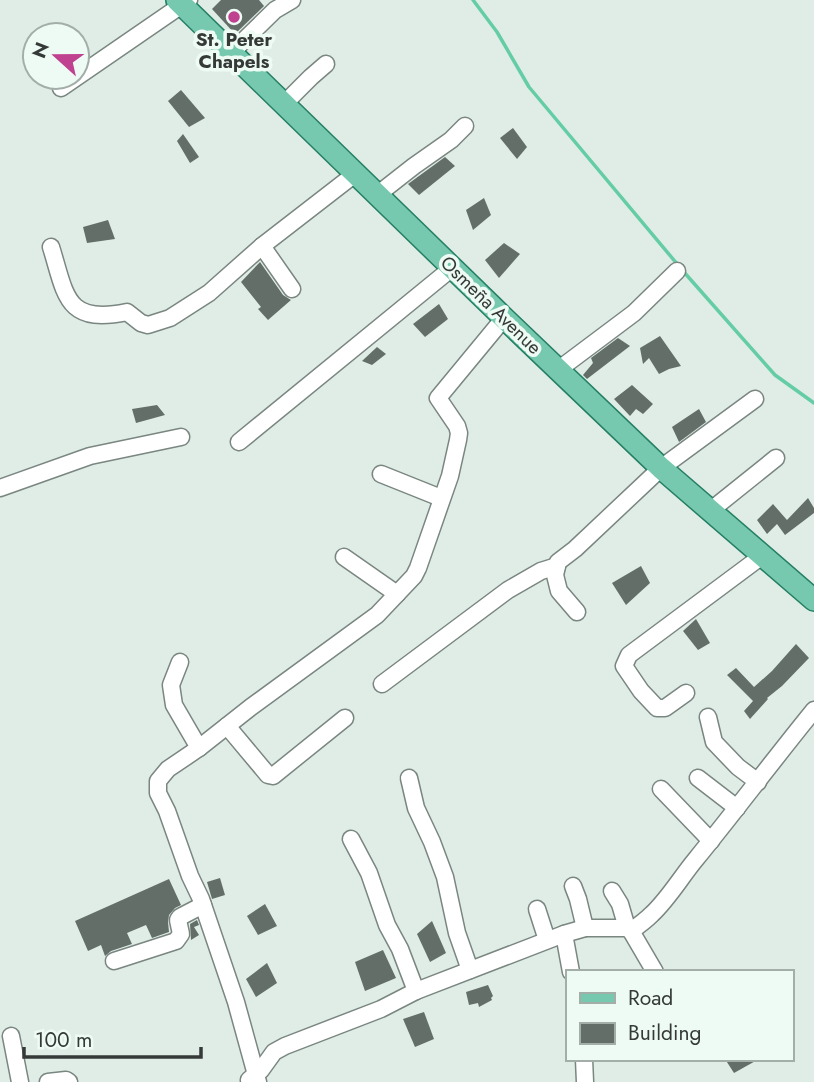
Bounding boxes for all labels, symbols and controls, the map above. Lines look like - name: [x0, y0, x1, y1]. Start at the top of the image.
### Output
- marker: St. Peter Chapels: [226, 9, 242, 25]
- north arrow: [21, 21, 91, 91]
- place label: St. Peter Chapels: [196, 26, 272, 75]
- text: N: [25, 38, 56, 62]
- street label: Osmeña Avenue: [434, 250, 548, 360]
- legend: [566, 970, 793, 1061]
- text: Road: [628, 983, 673, 1013]
- scale bar: [24, 1016, 201, 1060]
- text: Building: [628, 1018, 701, 1048]
- text: 100 m: [35, 1025, 92, 1055]

